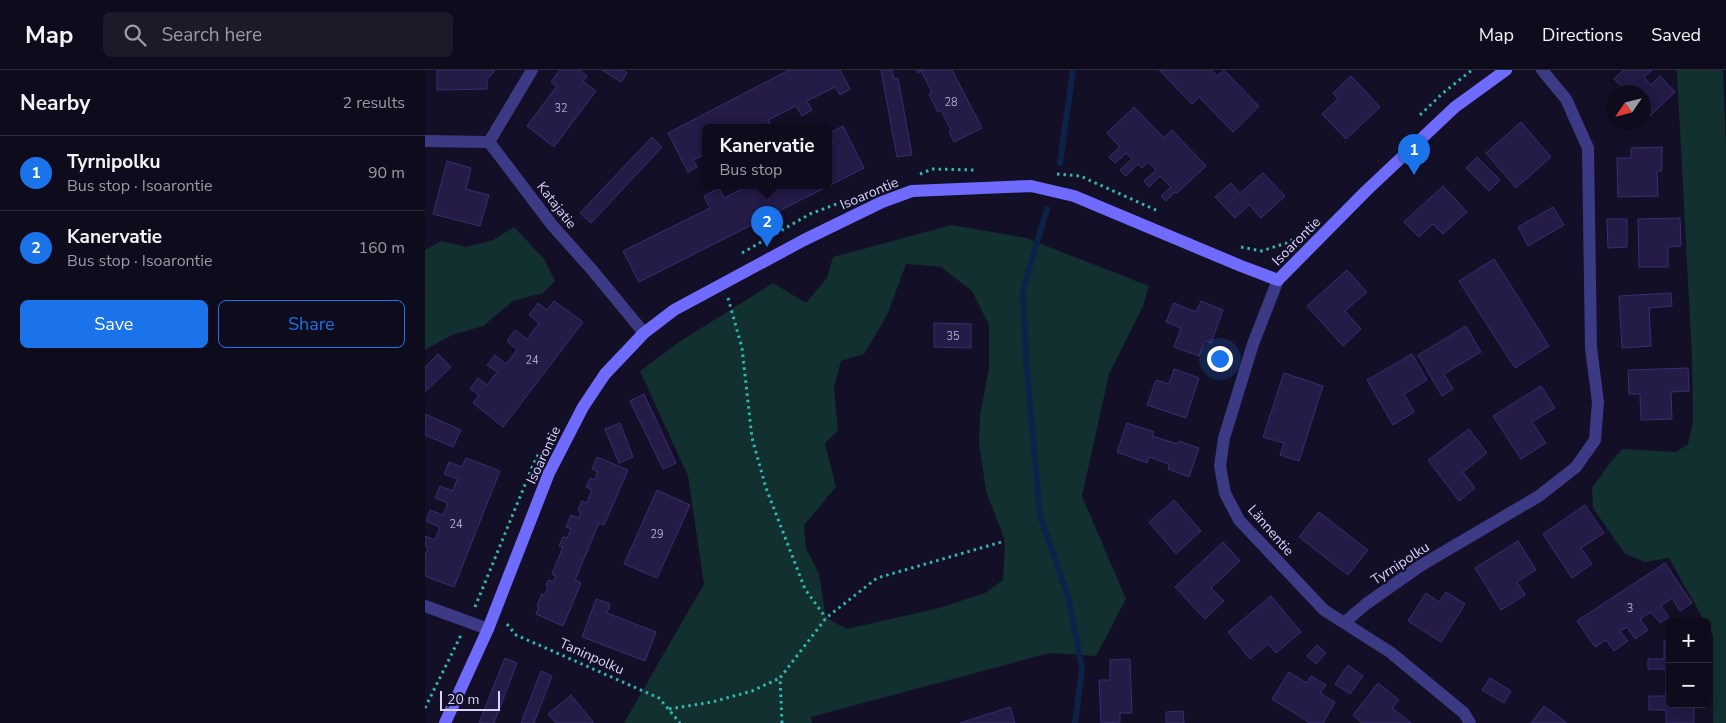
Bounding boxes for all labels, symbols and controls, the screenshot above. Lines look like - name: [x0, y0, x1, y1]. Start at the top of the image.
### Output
- search box: [103, 12, 453, 57]
- text: Map: [25, 19, 73, 51]
- icon: search: [121, 21, 149, 49]
- text: Search here: [161, 22, 262, 48]
- text: Map: [1479, 23, 1514, 47]
- text: Directions: [1542, 23, 1623, 47]
- text: Saved: [1651, 23, 1701, 47]
- north arrow: [1606, 85, 1651, 130]
- text: Nearby: [20, 89, 90, 117]
- text: 2 results: [343, 92, 405, 114]
- house number: 28: [944, 95, 958, 110]
- house number: 32: [554, 101, 568, 116]
- popup: [702, 124, 832, 189]
- text: Kanervatie: [719, 133, 815, 159]
- pin: 1: [1398, 134, 1430, 175]
- text: Tyrnipolku: [67, 149, 161, 175]
- text: Bus stop: [719, 159, 782, 181]
- text: 1: [31, 162, 41, 184]
- text: 90 m: [368, 162, 405, 184]
- street label: Isoarontie: [837, 173, 901, 214]
- text: Bus stop · Isoarontie: [67, 175, 212, 197]
- street label: Katajatie: [532, 178, 581, 233]
- pin: 2: [751, 206, 783, 247]
- street label: Isoarontie: [1268, 213, 1325, 270]
- text: Kanervatie: [67, 224, 162, 250]
- text: 2: [31, 237, 41, 259]
- text: 160 m: [358, 237, 405, 259]
- text: Bus stop · Isoarontie: [67, 250, 212, 272]
- button: Save: [20, 300, 208, 348]
- button: Share: [218, 300, 405, 348]
- house number: 35: [946, 329, 960, 344]
- your location: [1207, 346, 1233, 372]
- house number: 24: [525, 353, 539, 368]
- street label: Isoarontie: [522, 423, 565, 487]
- street label: Lännentie: [1243, 501, 1298, 560]
- house number: 24: [449, 517, 463, 532]
- house number: 29: [650, 527, 664, 542]
- street label: Tyrnipolku: [1367, 538, 1433, 589]
- house number: 3: [1627, 601, 1633, 616]
- map controls: [1666, 618, 1711, 708]
- button: +: [1666, 618, 1711, 663]
- street label: Taninpolku: [556, 634, 627, 679]
- button: −: [1666, 663, 1711, 708]
- scale bar: [440, 688, 500, 711]
- text: 20 m: [447, 690, 479, 709]

